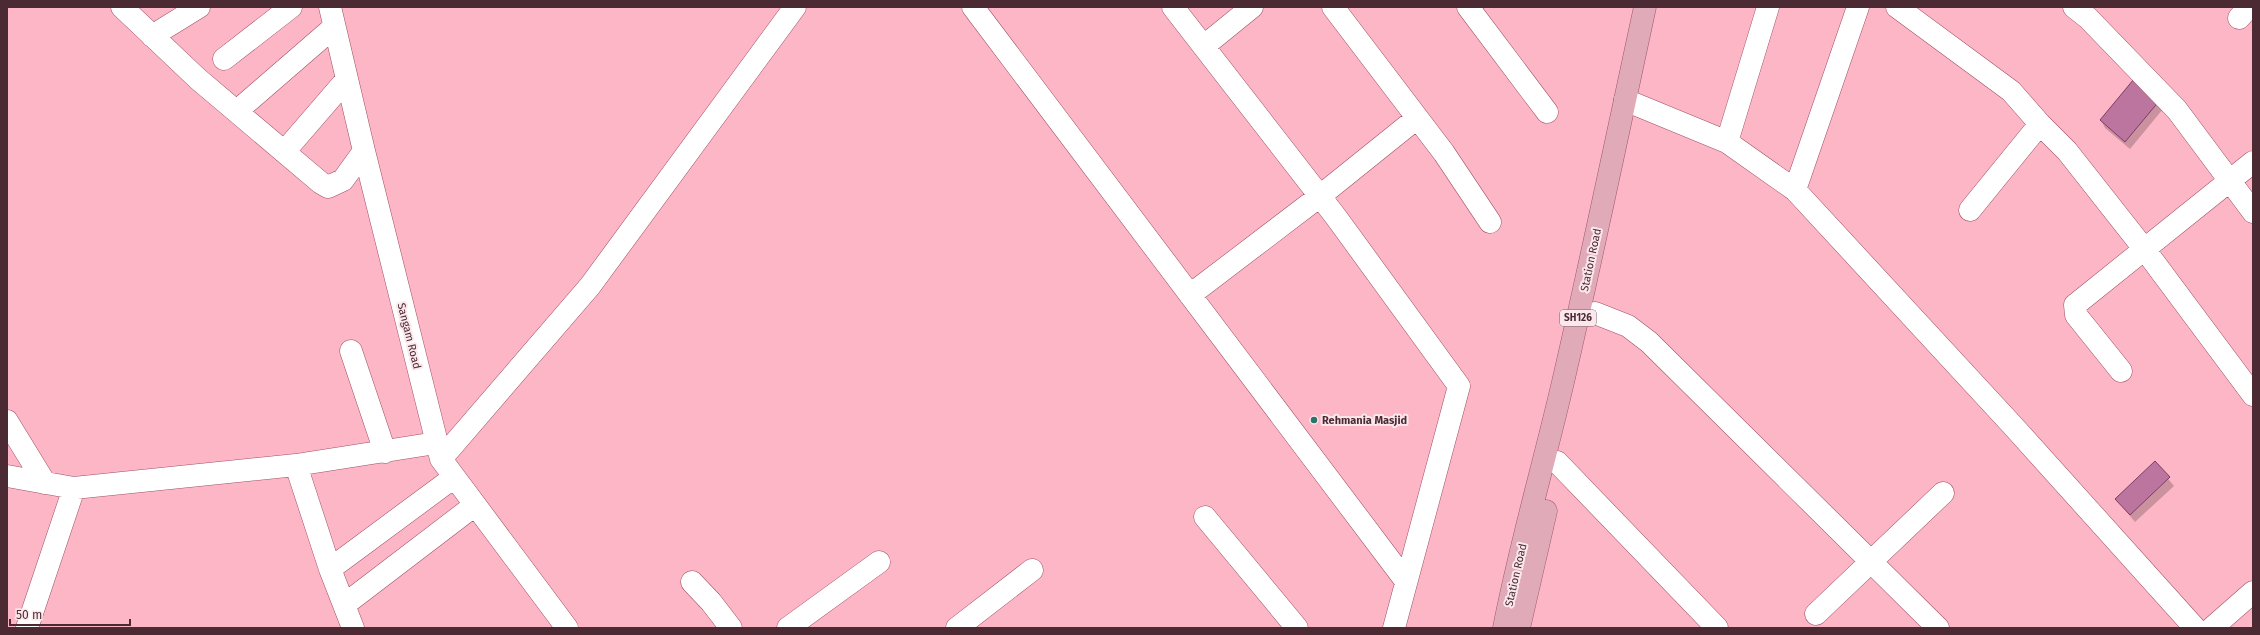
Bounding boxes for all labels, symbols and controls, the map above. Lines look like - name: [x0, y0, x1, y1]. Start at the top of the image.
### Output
- street label: Station Road: [1578, 227, 1604, 293]
- street label: Sangam Road: [395, 302, 423, 370]
- road number: SH126: [1560, 310, 1596, 326]
- place label: Rehmania Masjid: [1322, 414, 1407, 427]
- marker: Rehmania Masjid: [1309, 415, 1319, 425]
- street label: Station Road: [1502, 542, 1530, 608]
- scale bar: [10, 601, 130, 627]
- text: 50 m: [16, 608, 42, 622]

